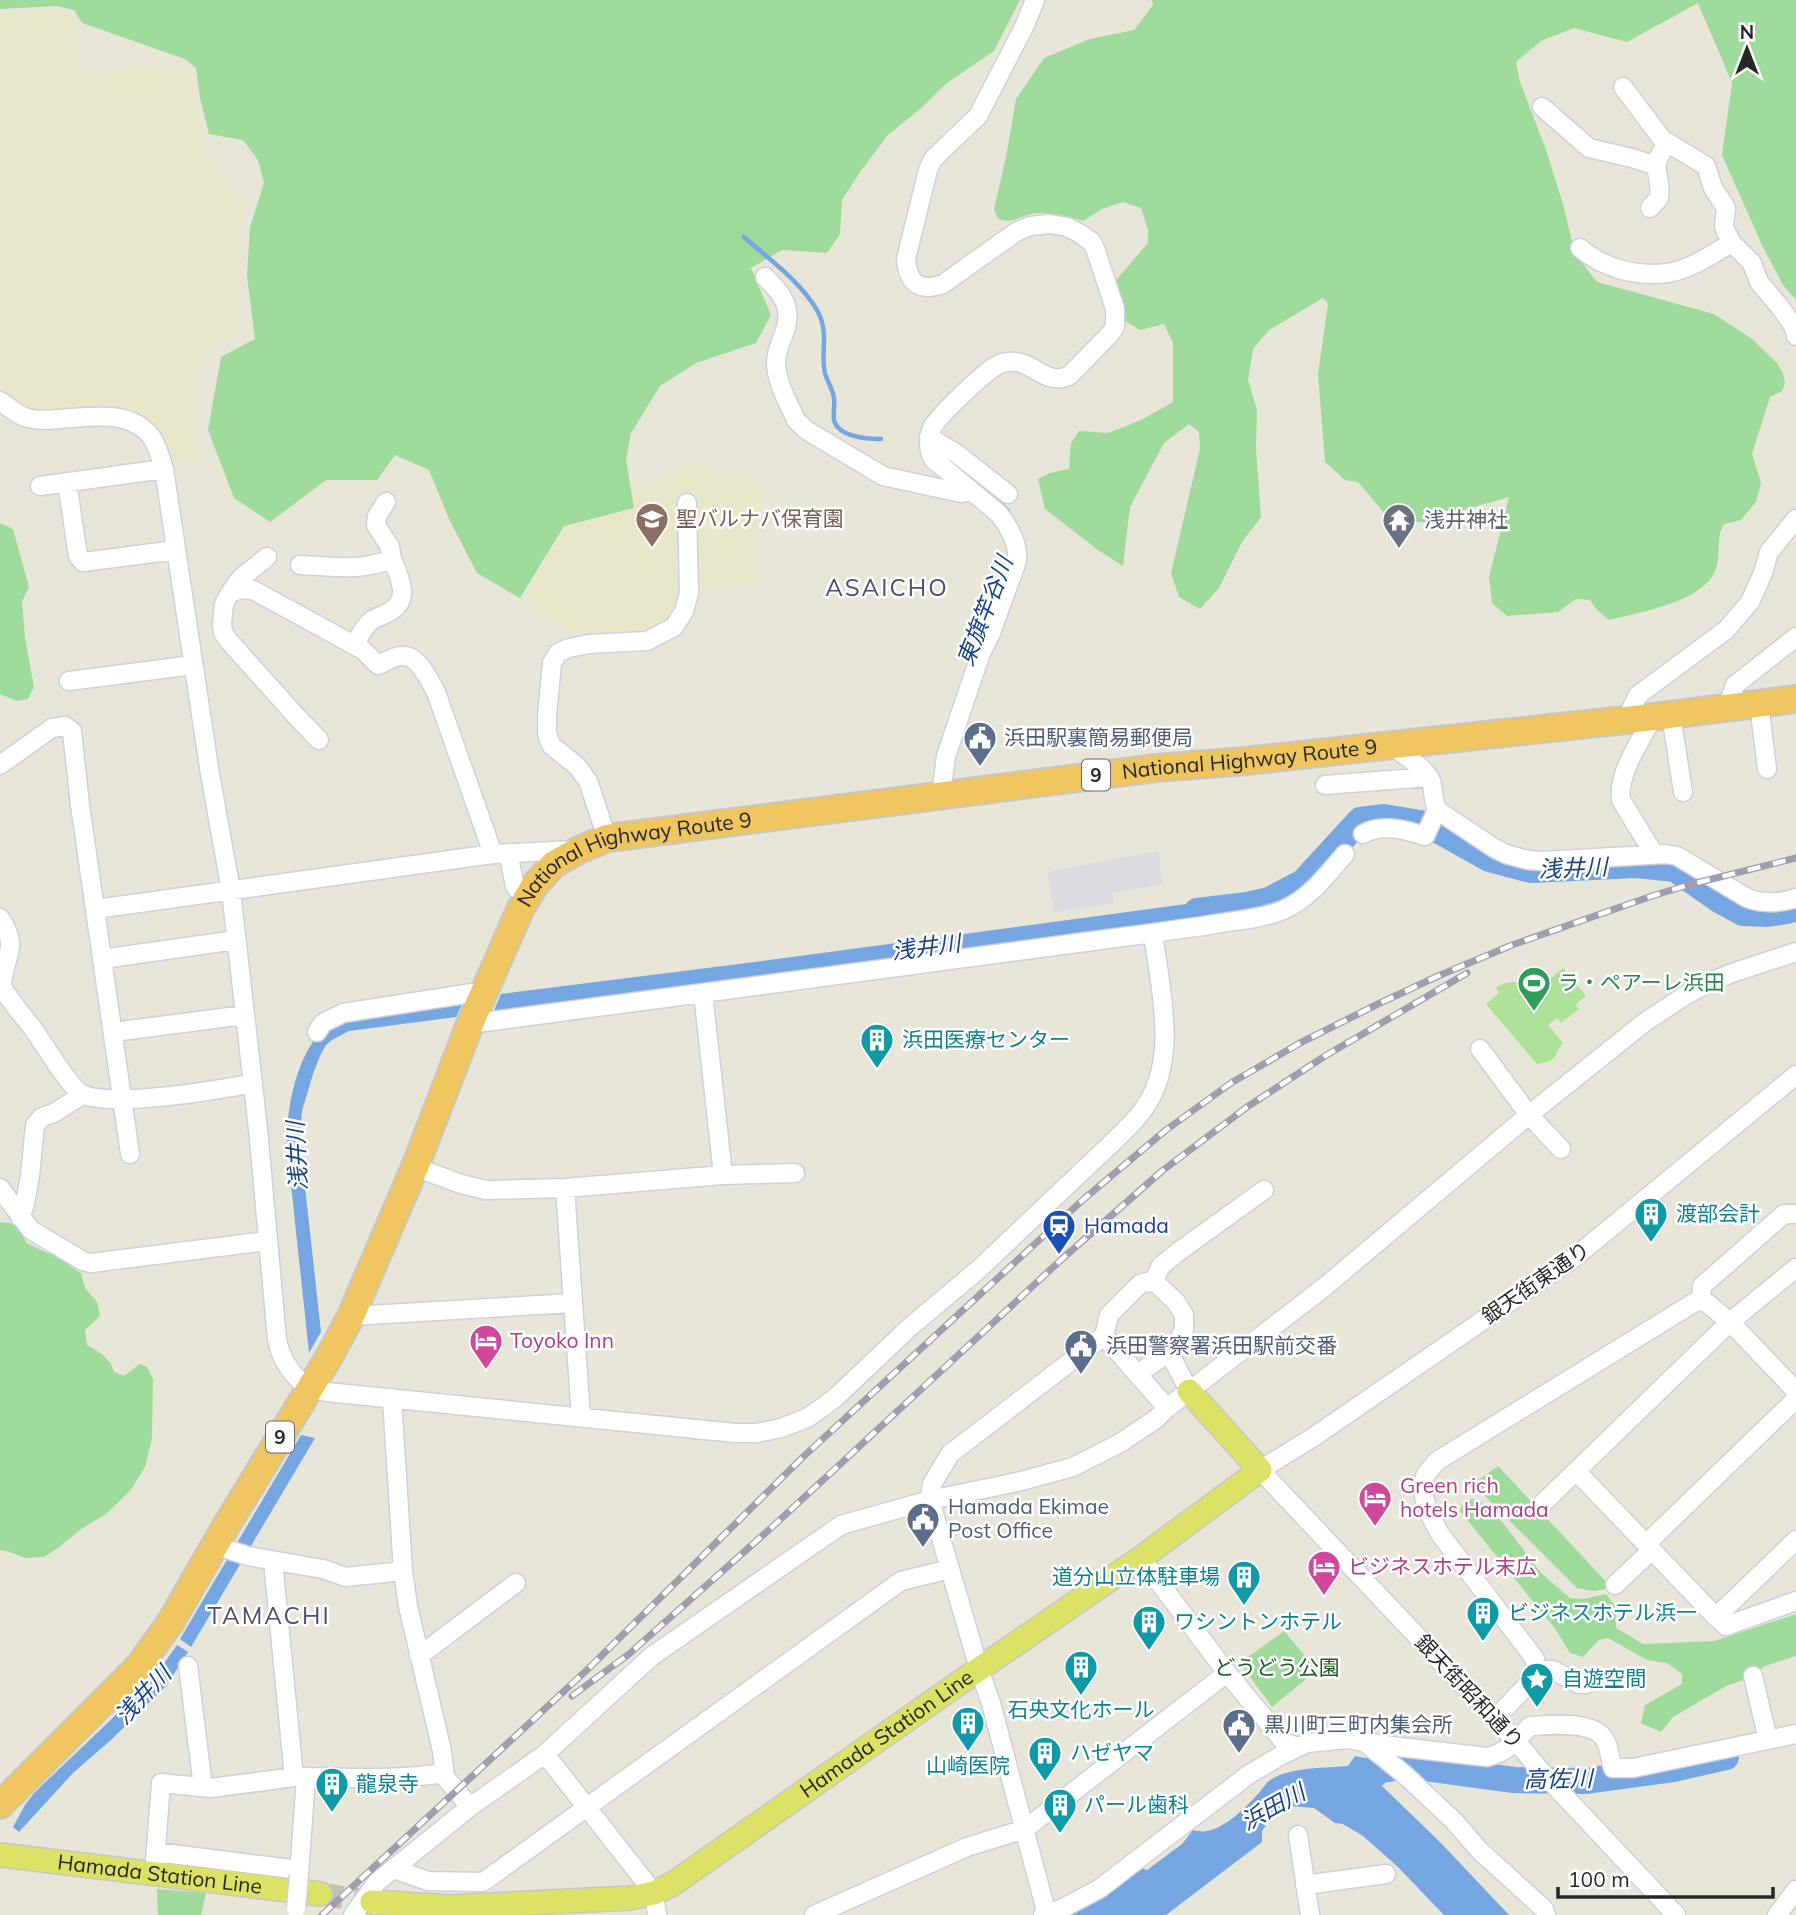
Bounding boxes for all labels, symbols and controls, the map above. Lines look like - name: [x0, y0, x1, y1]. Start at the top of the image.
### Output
- north arrow: [1712, 14, 1782, 84]
- text: N: [1740, 20, 1754, 44]
- school or university icon: 聖バルナバ保育園: [633, 500, 671, 549]
- temple icon: 浅井神社: [1380, 501, 1418, 550]
- place label: 聖バルナバ保育園: [676, 505, 844, 531]
- place label: 浅井神社: [1424, 506, 1508, 532]
- water label: 東旗竿谷川: [950, 549, 1020, 670]
- district label: ASAICHO: [825, 572, 949, 602]
- public building icon: 浜田駅裏簡易郵便局: [961, 719, 999, 768]
- place label: 浜田駅裏簡易郵便局: [1004, 724, 1193, 750]
- street label: National Highway Route 9: [1120, 733, 1378, 784]
- road number: 9: [1082, 760, 1110, 790]
- street label: National Highway Route 9: [511, 806, 753, 911]
- water label: 浅井川: [1538, 852, 1611, 883]
- water label: 浅井川: [890, 928, 965, 965]
- sports icon: ラ・ペアーレ浜田: [1515, 964, 1553, 1013]
- place label: ラ・ペアーレ浜田: [1558, 969, 1725, 995]
- building icon: 浜田医療センター: [858, 1021, 896, 1070]
- place label: 浜田医療センター: [902, 1026, 1070, 1052]
- water label: 浅井川: [280, 1118, 313, 1191]
- building icon: 渡部会計: [1632, 1195, 1670, 1244]
- place label: 渡部会計: [1676, 1200, 1760, 1226]
- station icon: Hamada: [1040, 1207, 1078, 1256]
- place label: Hamada: [1084, 1212, 1169, 1238]
- street label: 銀天街東通り: [1476, 1235, 1594, 1329]
- hotel icon: Toyoko Inn: [467, 1322, 505, 1371]
- place label: Toyoko Inn: [510, 1327, 614, 1353]
- public building icon: 浜田警察署浜田駅前交番: [1062, 1327, 1100, 1376]
- place label: 浜田警察署浜田駅前交番: [1106, 1332, 1337, 1358]
- road number: 9: [266, 1422, 294, 1452]
- place label: Green rich hotels Hamada: [1400, 1472, 1549, 1522]
- hotel icon: Green rich hotels Hamada: [1356, 1479, 1394, 1528]
- place label: Hamada Ekimae Post Office: [948, 1493, 1109, 1543]
- public building icon: Hamada Ekimae Post Office: [904, 1500, 942, 1549]
- hotel icon: ビジネスホテル末広: [1305, 1548, 1343, 1597]
- place label: ビジネスホテル末広: [1348, 1553, 1537, 1579]
- building icon: 道分山立体駐車場: [1225, 1558, 1263, 1607]
- place label: 道分山立体駐車場: [1052, 1563, 1220, 1589]
- building icon: ビジネスホテル浜一: [1464, 1594, 1502, 1643]
- place label: ビジネスホテル浜一: [1508, 1599, 1697, 1625]
- district label: TAMACHI: [207, 1600, 331, 1630]
- building icon: ワシントンホテル: [1130, 1603, 1168, 1652]
- place label: ワシントンホテル: [1174, 1608, 1342, 1634]
- street label: 銀天街昭和通り: [1410, 1629, 1529, 1754]
- building icon: 石央文化ホール: [1062, 1648, 1100, 1697]
- park label: どうどう公園: [1214, 1654, 1340, 1680]
- water label: 浅井川: [109, 1657, 179, 1730]
- place icon: 自遊空間: [1518, 1660, 1556, 1709]
- street label: Hamada Station Line: [794, 1663, 978, 1803]
- place label: 自遊空間: [1562, 1665, 1646, 1691]
- place label: 石央文化ホール: [1008, 1696, 1155, 1722]
- building icon: 山崎医院: [949, 1704, 987, 1753]
- public building icon: 黒川町三町内集会所: [1220, 1706, 1258, 1755]
- place label: 黒川町三町内集会所: [1264, 1711, 1453, 1737]
- building icon: ハゼヤマ: [1026, 1734, 1064, 1783]
- place label: ハゼヤマ: [1070, 1739, 1154, 1765]
- place label: 山崎医院: [926, 1752, 1010, 1778]
- water label: 高佐川: [1523, 1763, 1596, 1794]
- building icon: 龍泉寺: [313, 1765, 351, 1814]
- place label: 龍泉寺: [356, 1770, 419, 1796]
- water label: 浜田川: [1236, 1776, 1313, 1836]
- building icon: パール歯科: [1041, 1786, 1079, 1835]
- place label: パール歯科: [1084, 1791, 1189, 1817]
- street label: Hamada Station Line: [56, 1848, 264, 1899]
- scale bar: [1558, 1856, 1773, 1900]
- text: 100 m: [1568, 1866, 1630, 1892]

